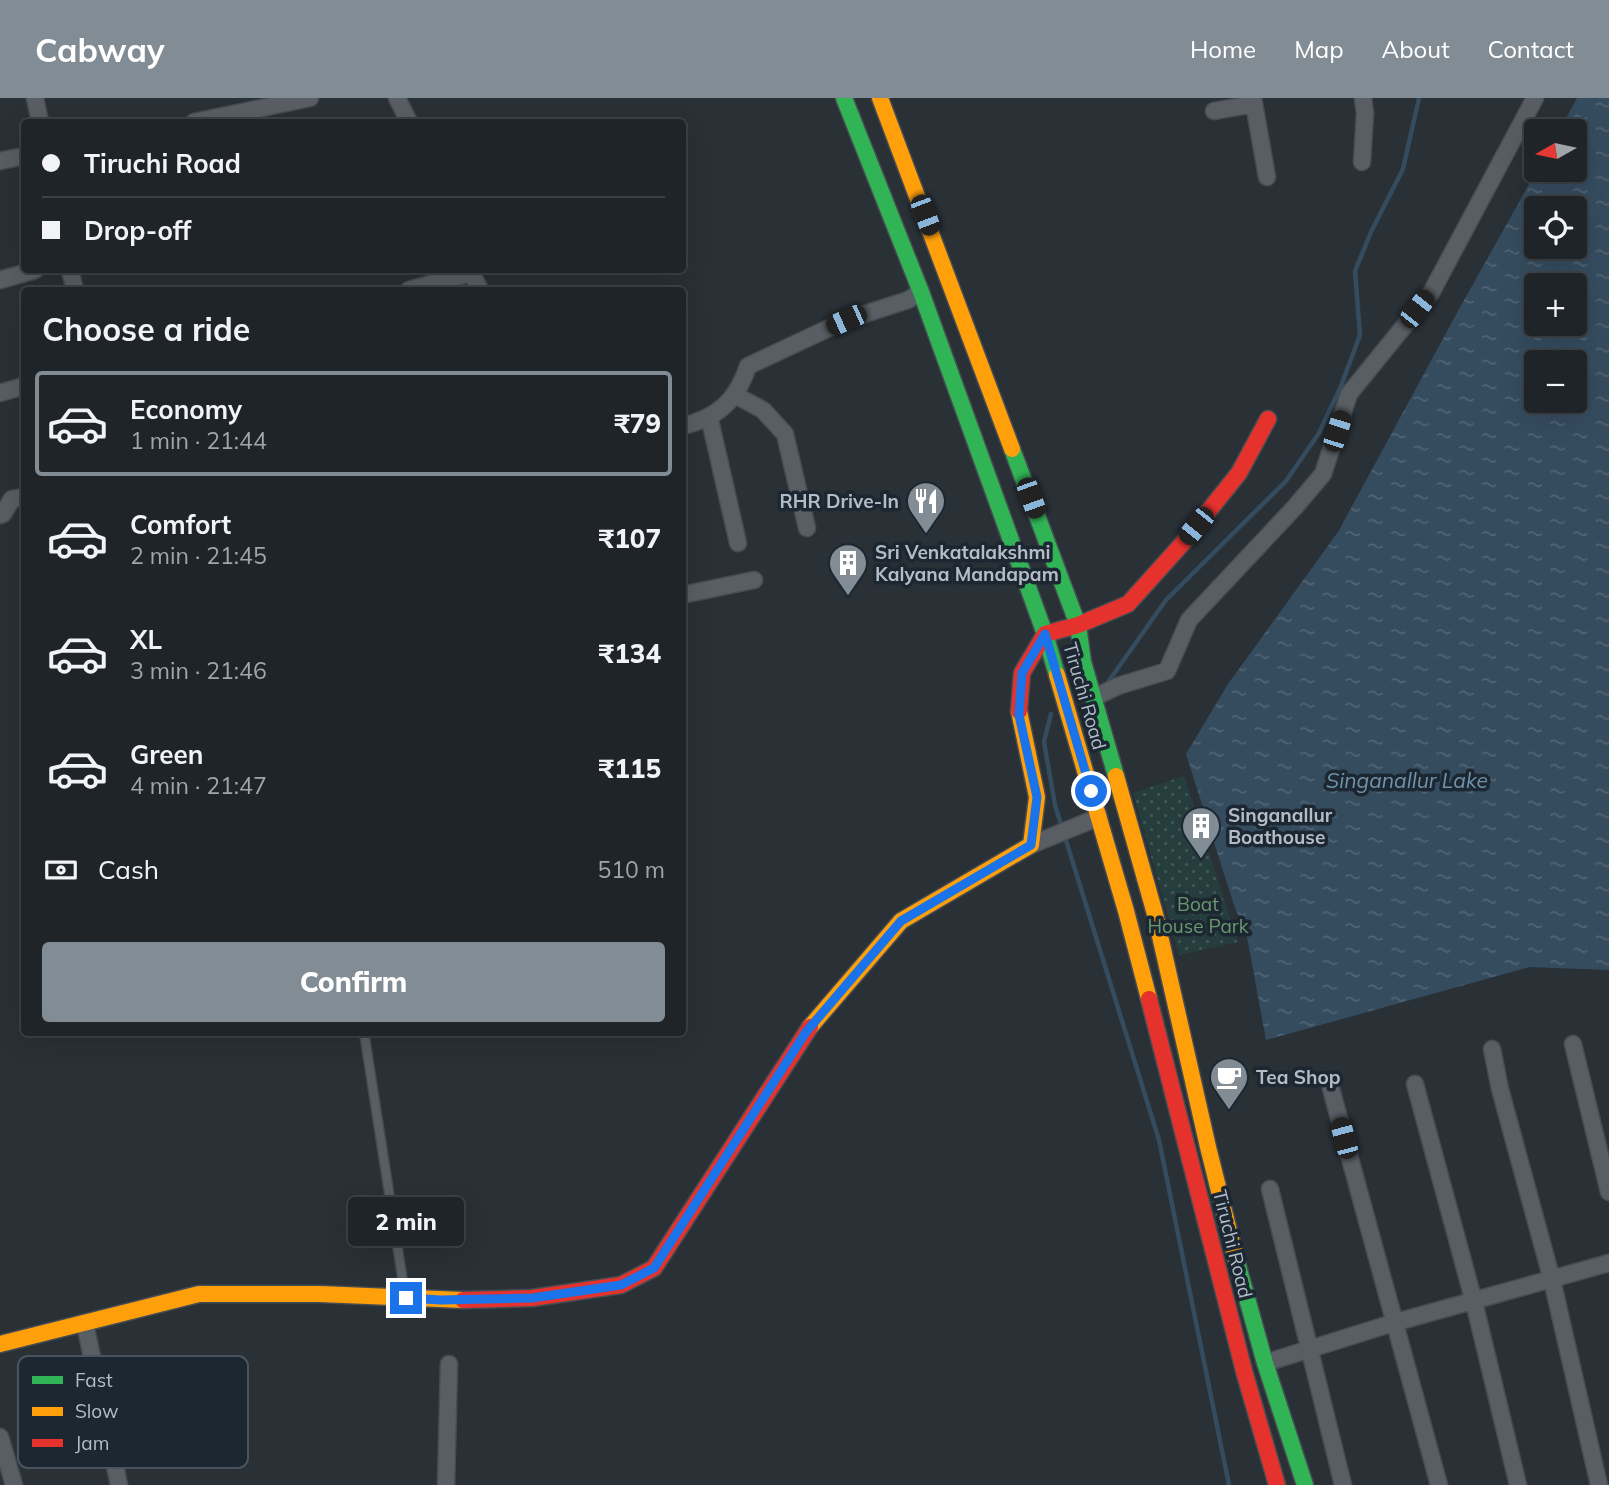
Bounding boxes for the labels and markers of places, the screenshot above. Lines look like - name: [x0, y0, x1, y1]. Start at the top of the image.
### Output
- restaurant icon: RHR Drive-In: [905, 480, 947, 535]
- place label: RHR Drive-In: [780, 489, 899, 513]
- place label: Sri Venkatalakshmi Kalyana Mandapam: [875, 540, 1059, 586]
- building icon: Sri Venkatalakshmi Kalyana Mandapam: [827, 542, 869, 597]
- place label: Singanallur Boathouse: [1228, 803, 1333, 849]
- building icon: Singanallur Boathouse: [1180, 805, 1222, 860]
- cafe icon: Tea Shop: [1208, 1056, 1250, 1111]
- place label: Tea Shop: [1256, 1065, 1341, 1089]

